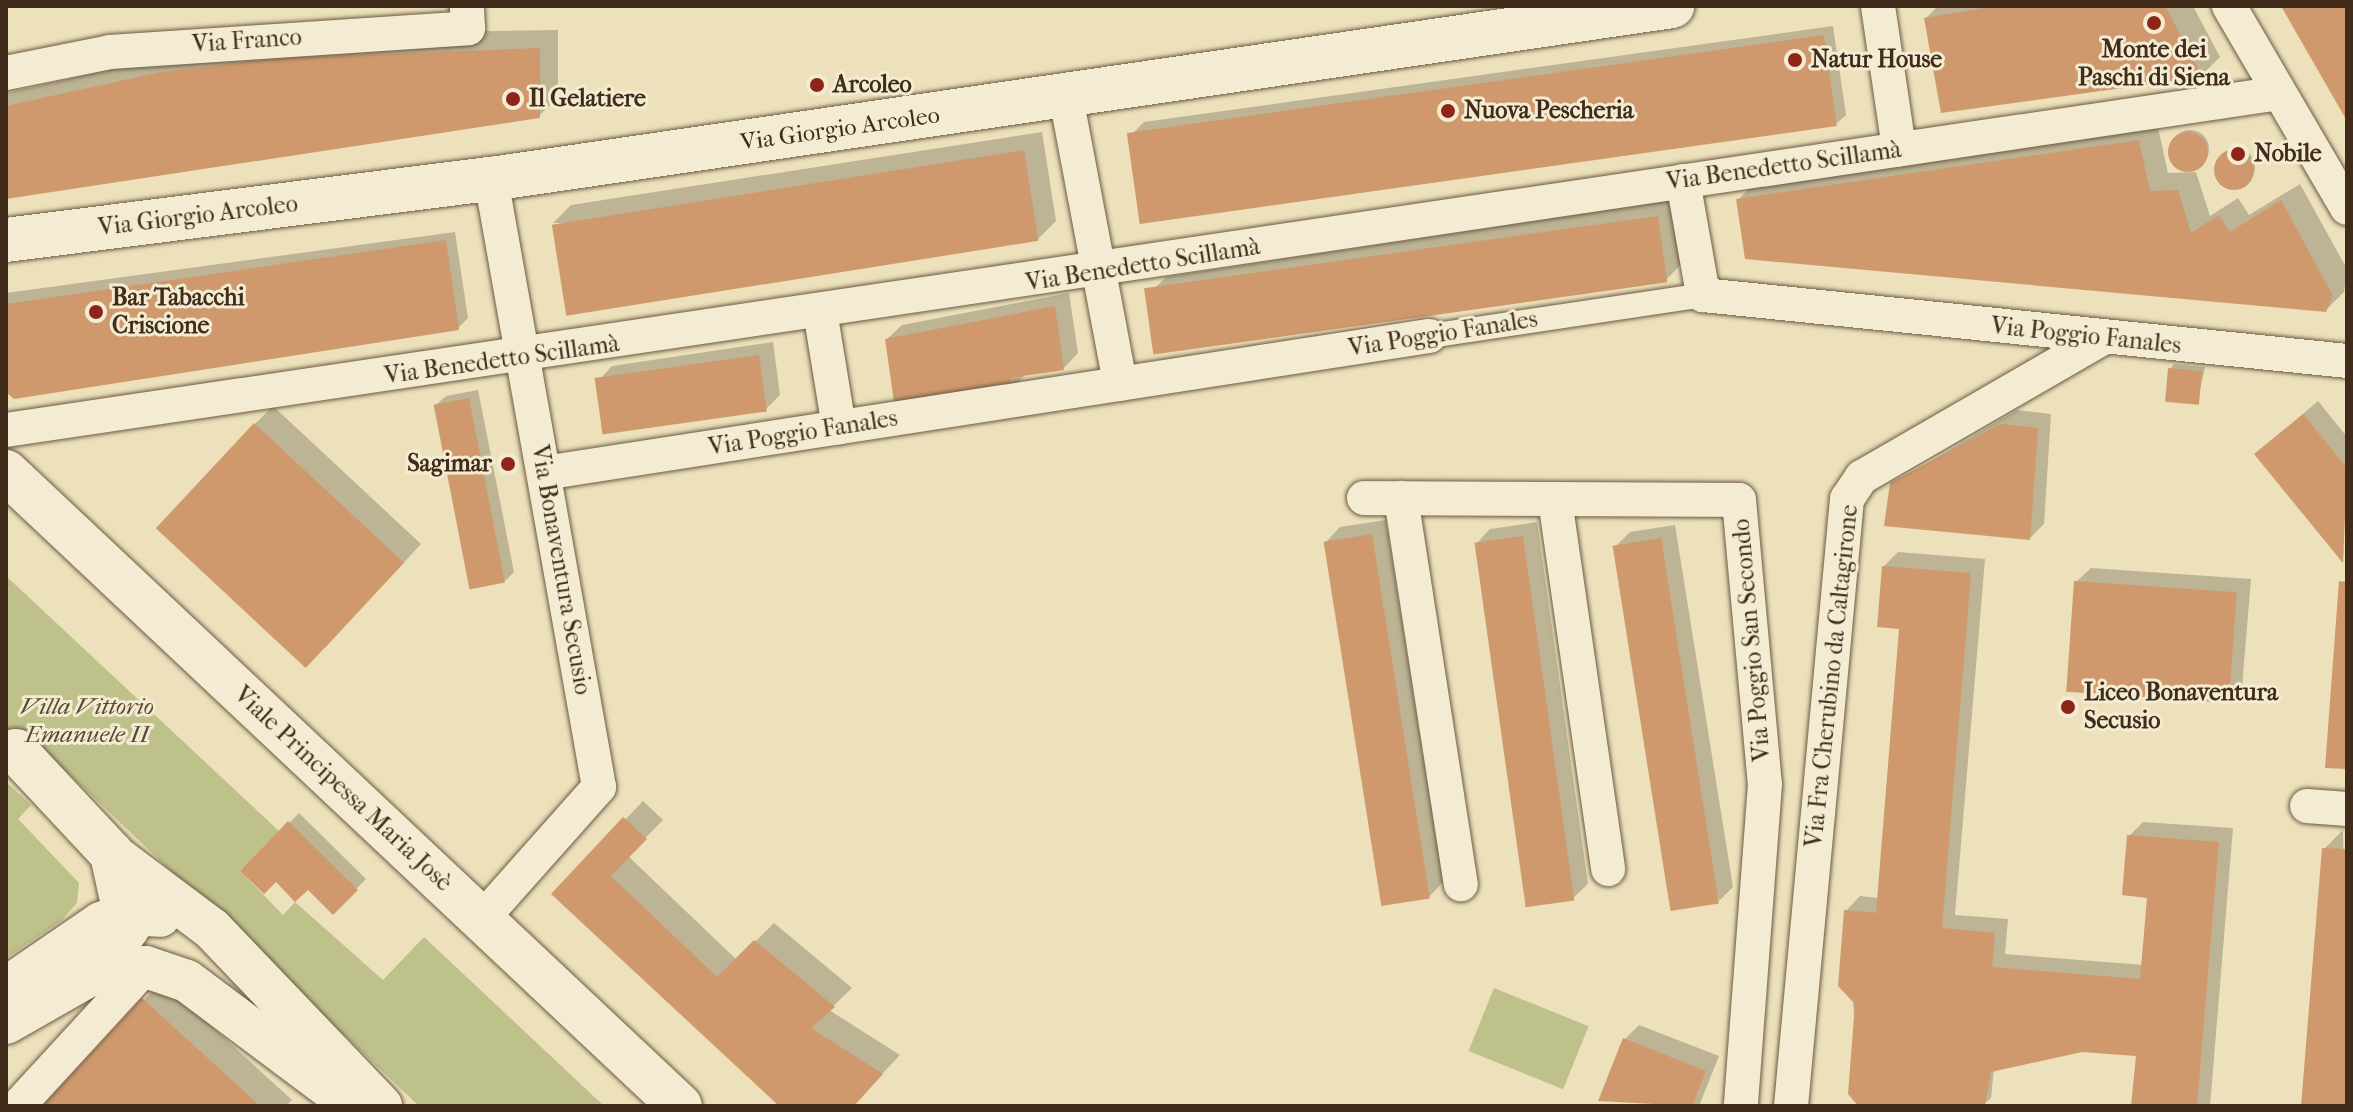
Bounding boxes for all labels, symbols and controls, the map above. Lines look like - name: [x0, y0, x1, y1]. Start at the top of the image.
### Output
- marker: Monte dei Paschi di Siena: [2145, 14, 2163, 32]
- street label: Via Franco: [191, 23, 303, 59]
- place label: Monte dei Paschi di Siena: [2078, 36, 2230, 92]
- place label: Natur House: [1811, 46, 1942, 74]
- marker: Natur House: [1786, 51, 1804, 69]
- place label: Arcoleo: [833, 71, 912, 99]
- marker: Arcoleo: [808, 76, 826, 94]
- place label: Il Gelatiere: [529, 85, 646, 113]
- marker: Il Gelatiere: [504, 90, 522, 108]
- place label: Nuova Pescheria: [1464, 97, 1634, 125]
- street label: Via Giorgio Arcoleo: [739, 101, 941, 157]
- marker: Nuova Pescheria: [1439, 102, 1457, 120]
- street label: Via Benedetto Scillamà: [1665, 135, 1903, 197]
- place label: Nobile: [2254, 140, 2322, 168]
- marker: Nobile: [2229, 145, 2247, 163]
- street label: Via Giorgio Arcoleo: [97, 189, 299, 243]
- street label: Via Benedetto Scillamà: [1024, 232, 1262, 298]
- place label: Bar Tabacchi Criscione: [112, 284, 245, 340]
- marker: Bar Tabacchi Criscione: [87, 303, 105, 321]
- street label: Via Poggio Fanales: [1346, 305, 1540, 363]
- street label: Via Poggio Fanales: [1989, 312, 2183, 360]
- street label: Via Benedetto Scillamà: [383, 329, 621, 391]
- street label: Via Poggio Fanales: [706, 404, 900, 462]
- street label: Via Bonaventura Secusio: [525, 443, 597, 697]
- place label: Sagimar: [407, 450, 492, 478]
- marker: Sagimar: [499, 455, 517, 473]
- street label: Via Fra Cherubino da Caltagirone: [1800, 503, 1864, 849]
- street label: Via Poggio San Secondo: [1727, 517, 1777, 763]
- place label: Liceo Bonaventura Secusio: [2084, 679, 2278, 735]
- street label: Viale Principessa Maria Josè: [228, 680, 458, 898]
- park label: Villa Vittorio Emanuele II: [20, 693, 154, 749]
- marker: Liceo Bonaventura Secusio: [2059, 698, 2077, 716]

